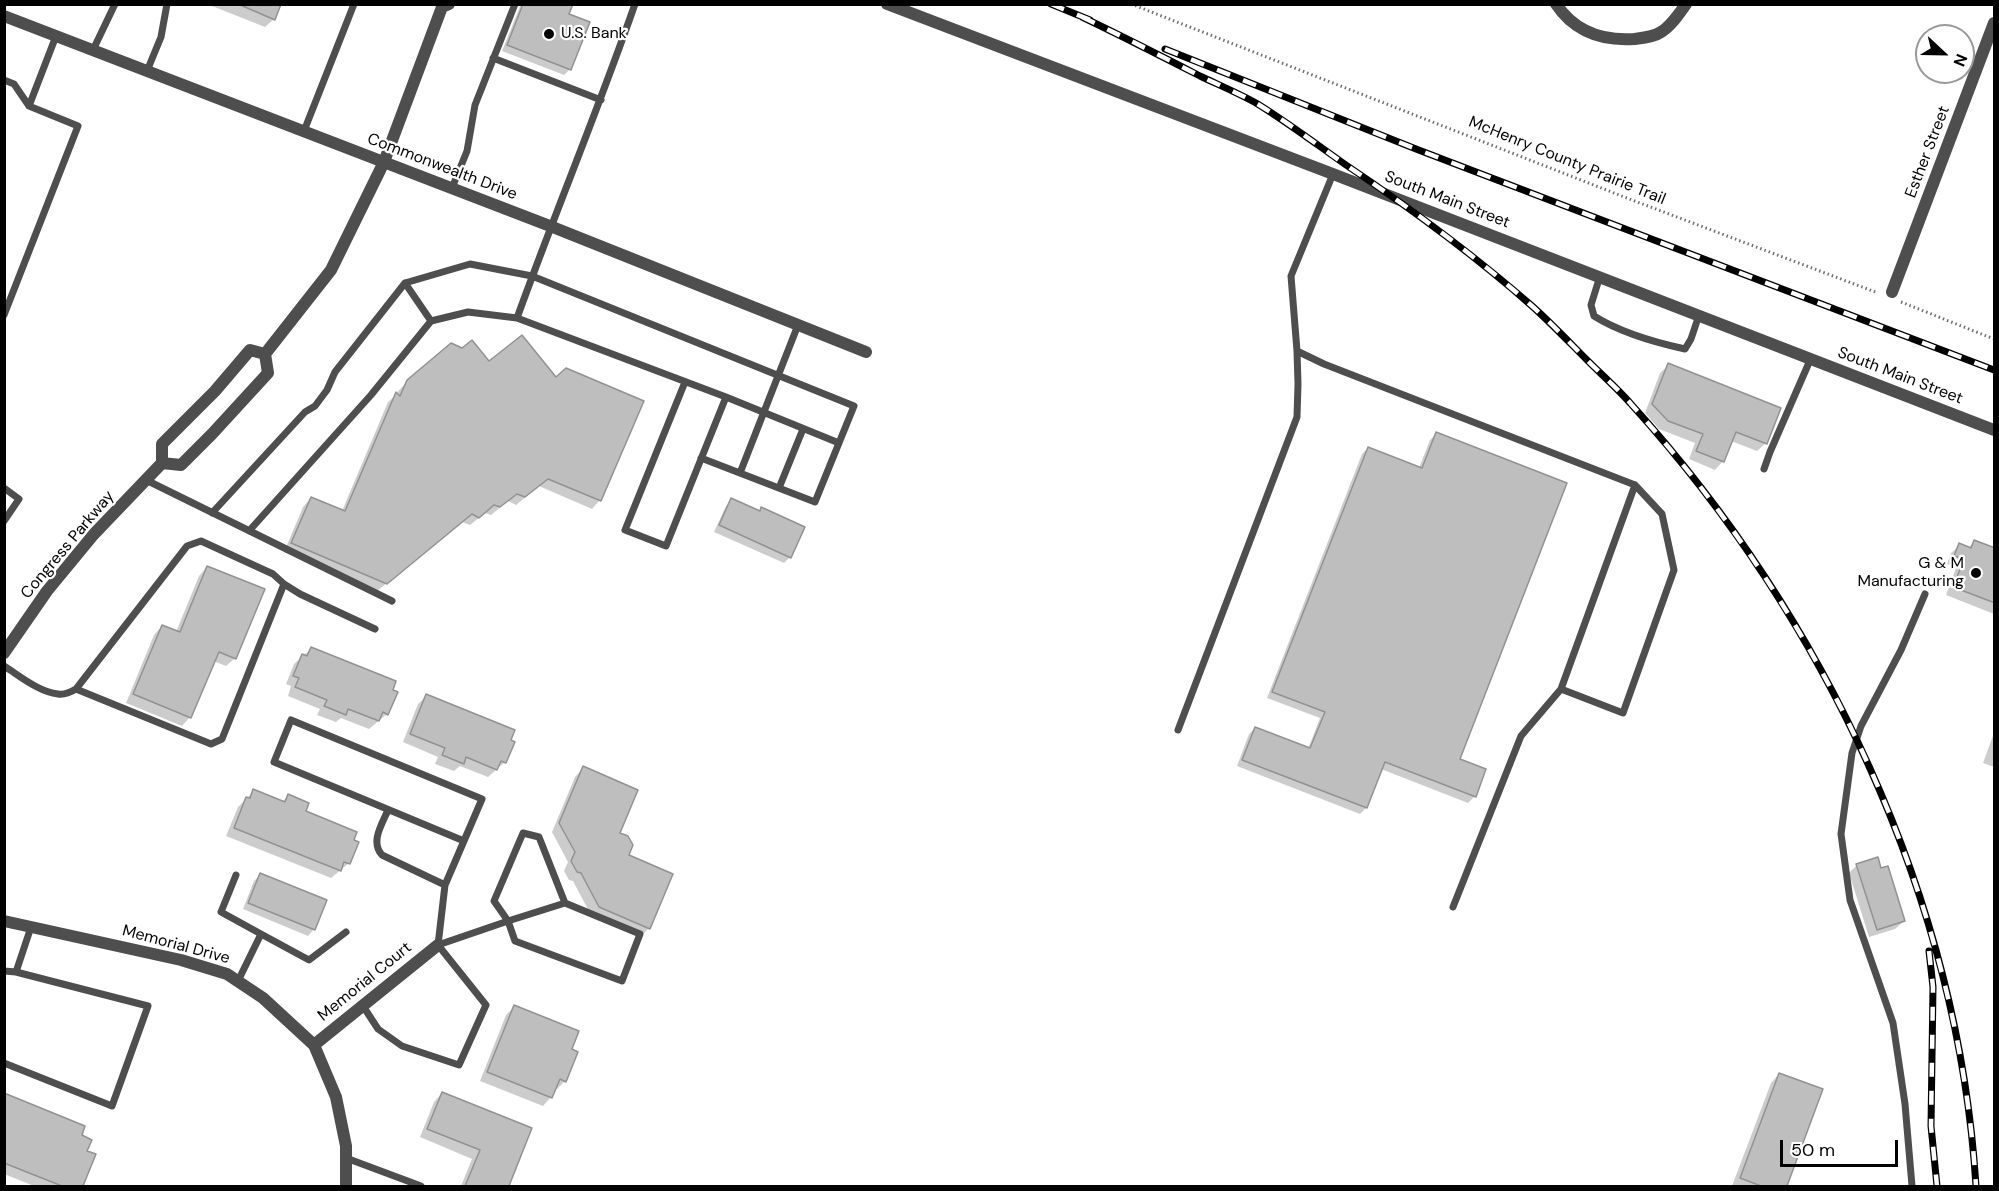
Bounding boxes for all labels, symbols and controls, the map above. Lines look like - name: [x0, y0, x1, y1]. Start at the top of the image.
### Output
- place label: U.S. Bank: [561, 24, 627, 44]
- north arrow: [1915, 24, 1975, 84]
- marker: U.S. Bank: [542, 27, 556, 41]
- text: N: [1948, 51, 1972, 70]
- street label: Esther Street: [1902, 103, 1954, 201]
- street label: McHenry County Prairie Trail: [1466, 113, 1668, 209]
- street label: Commonwealth Drive: [364, 130, 520, 204]
- street label: South Main Street: [1382, 167, 1512, 233]
- street label: South Main Street: [1835, 343, 1965, 409]
- street label: Congress Parkway: [17, 487, 119, 603]
- place label: G & M Manufacturing: [1857, 554, 1964, 592]
- marker: G & M Manufacturing: [1969, 566, 1983, 580]
- street label: Memorial Drive: [120, 921, 232, 969]
- street label: Memorial Court: [314, 938, 416, 1026]
- scale bar: [1783, 1128, 1902, 1166]
- text: 50 m: [1791, 1138, 1835, 1162]

